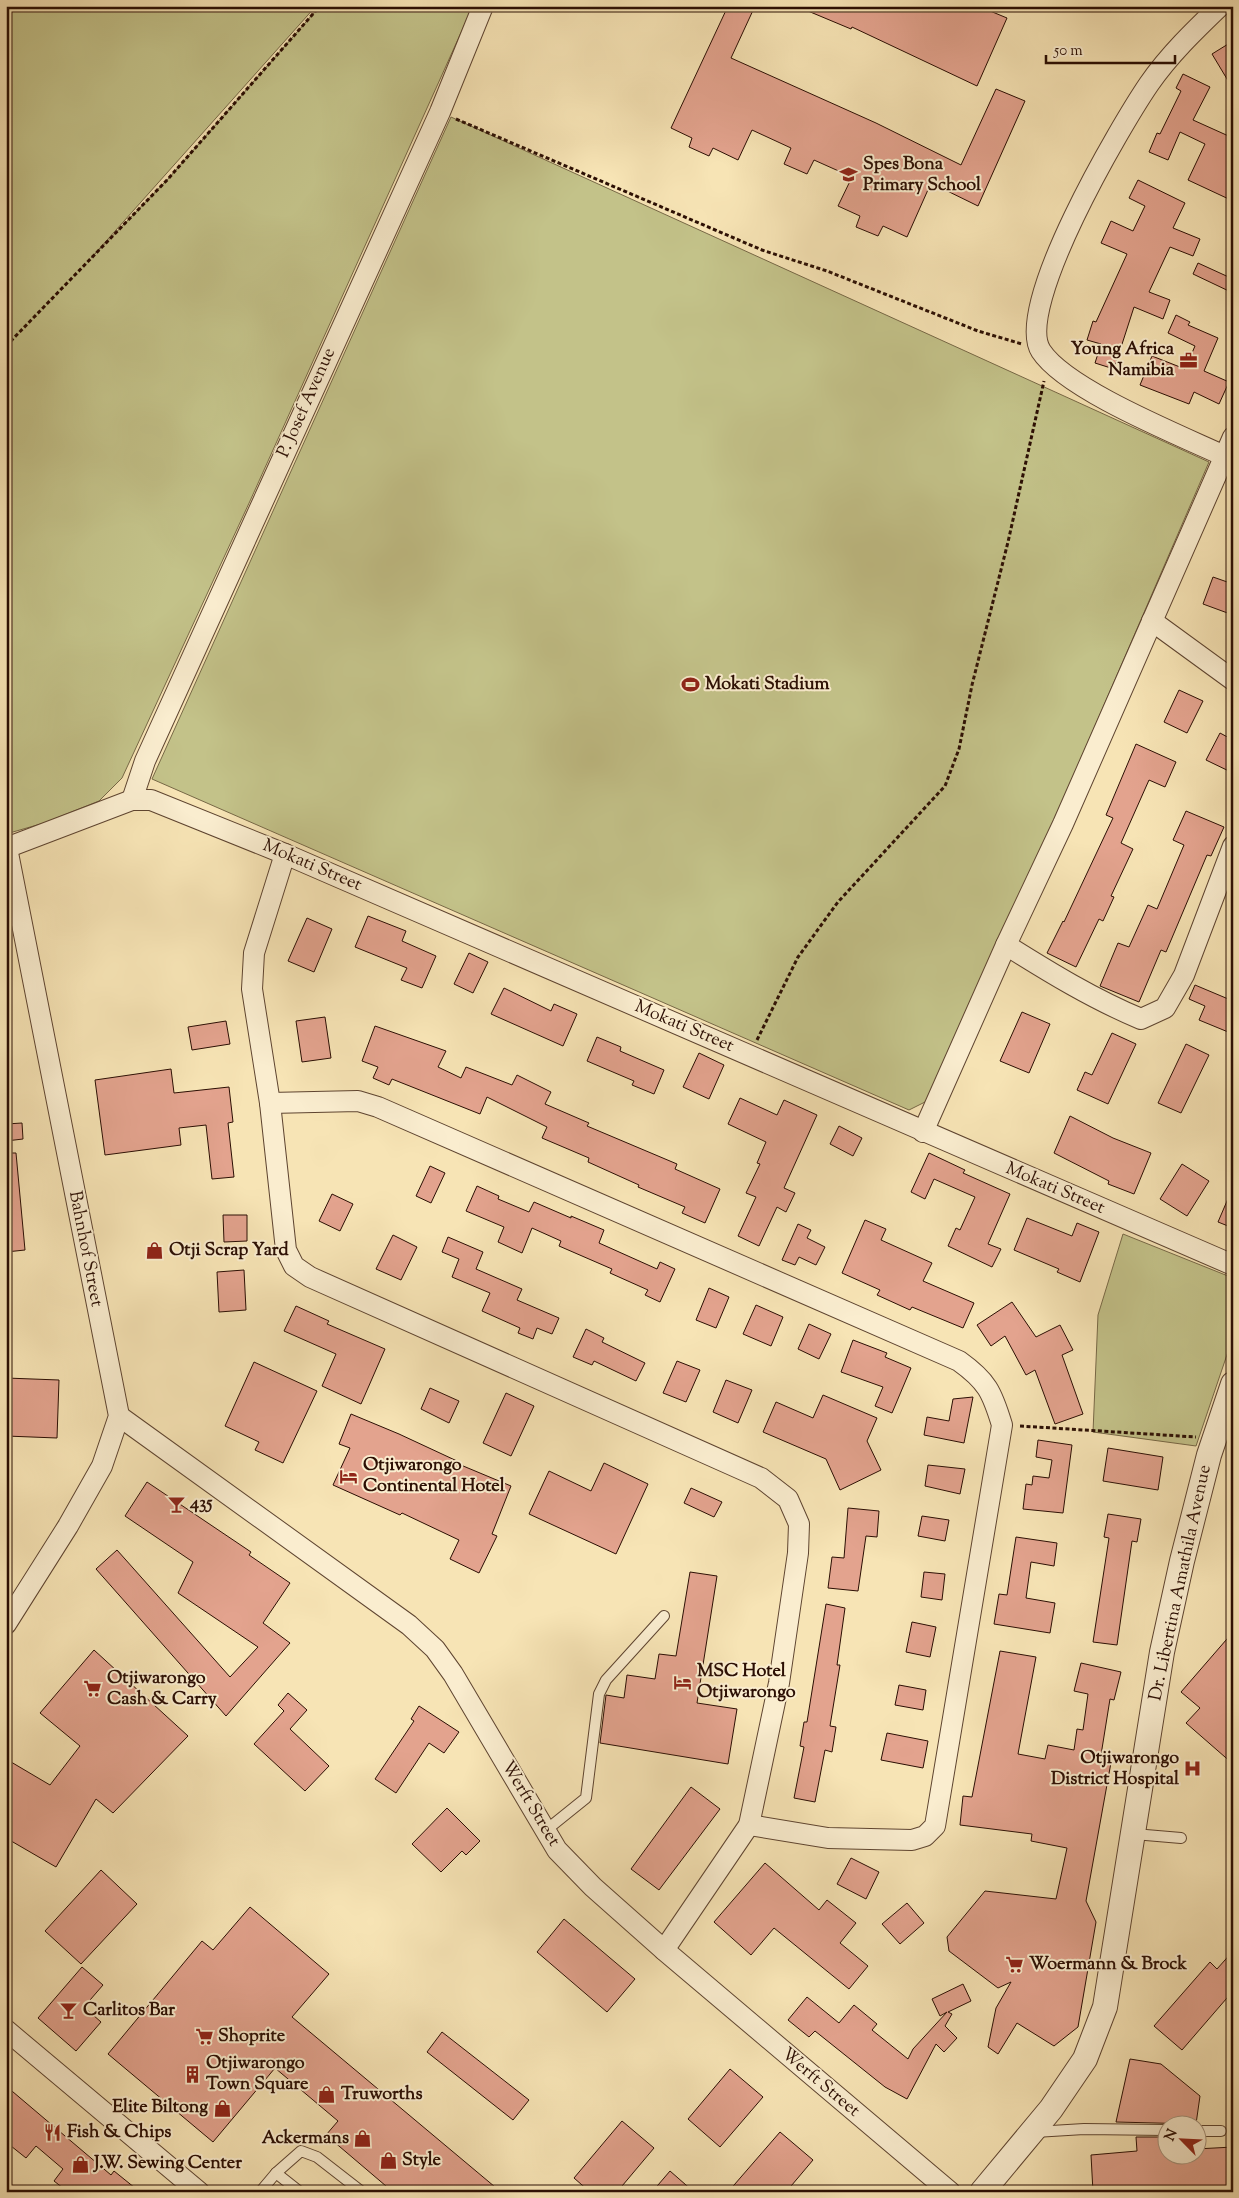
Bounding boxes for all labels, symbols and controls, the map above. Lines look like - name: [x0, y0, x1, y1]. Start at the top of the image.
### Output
- scale bar: [1046, 32, 1175, 64]
- text: 50 m: [1053, 41, 1083, 62]
- place label: Spes Bona Primary School: [863, 152, 982, 199]
- school or university icon: Spes Bona Primary School: [839, 165, 859, 185]
- place label: Young Africa Namibia: [1071, 337, 1175, 384]
- street label: P. Josef Avenue: [271, 344, 343, 462]
- office icon: Young Africa Namibia: [1178, 350, 1198, 370]
- place label: Mokati Stadium: [705, 672, 830, 698]
- sports icon: Mokati Stadium: [681, 675, 701, 695]
- street label: Mokati Street: [258, 833, 366, 899]
- street label: Mokati Street: [630, 994, 738, 1060]
- street label: Mokati Street: [1001, 1156, 1109, 1222]
- street label: Bahnhof Street: [61, 1189, 109, 1309]
- place label: Otji Scrap Yard: [169, 1238, 289, 1264]
- shop icon: Otji Scrap Yard: [145, 1241, 165, 1261]
- place label: Otjiwarongo Continental Hotel: [363, 1453, 506, 1500]
- street label: Dr. Libertina Amathila Avenue: [1143, 1463, 1219, 1703]
- hotel icon: Otjiwarongo Continental Hotel: [339, 1466, 359, 1486]
- place label: 435: [189, 1491, 213, 1517]
- bar icon: 435: [166, 1494, 186, 1514]
- place label: MSC Hotel Otjiwarongo: [697, 1659, 796, 1706]
- place label: Otjiwarongo Cash & Carry: [107, 1666, 217, 1713]
- hotel icon: MSC Hotel Otjiwarongo: [673, 1672, 693, 1692]
- supermarket icon: Otjiwarongo Cash & Carry: [83, 1679, 103, 1699]
- place label: Otjiwarongo District Hospital: [1051, 1746, 1180, 1793]
- street label: Werft Street: [494, 1756, 566, 1852]
- hospital icon: Otjiwarongo District Hospital: [1183, 1759, 1203, 1779]
- place label: Woermann & Brock: [1029, 1952, 1187, 1978]
- supermarket icon: Woermann & Brock: [1005, 1955, 1025, 1975]
- place label: Carlitos Bar: [83, 1998, 175, 2024]
- bar icon: Carlitos Bar: [59, 2001, 79, 2021]
- place label: Shoprite: [218, 2024, 286, 2050]
- supermarket icon: Shoprite: [194, 2027, 214, 2047]
- street label: Werft Street: [775, 2042, 865, 2124]
- place label: Otjiwarongo Town Square: [206, 2051, 309, 2098]
- building icon: Otjiwarongo Town Square: [182, 2064, 202, 2084]
- place label: Truworths: [341, 2082, 423, 2108]
- shop icon: Truworths: [317, 2085, 337, 2105]
- place label: Elite Biltong: [112, 2095, 208, 2121]
- shop icon: Elite Biltong: [212, 2098, 232, 2118]
- north arrow: [1156, 2116, 1206, 2166]
- place label: Fish & Chips: [67, 2120, 171, 2146]
- restaurant icon: Fish & Chips: [43, 2123, 63, 2143]
- place label: Ackermans: [262, 2126, 349, 2152]
- text: N: [1161, 2126, 1183, 2145]
- shop icon: Ackermans: [353, 2129, 373, 2149]
- place label: Style: [402, 2148, 442, 2174]
- place label: J.W. Sewing Center: [92, 2151, 242, 2177]
- shop icon: Style: [378, 2151, 398, 2171]
- shop icon: J.W. Sewing Center: [70, 2154, 90, 2174]

